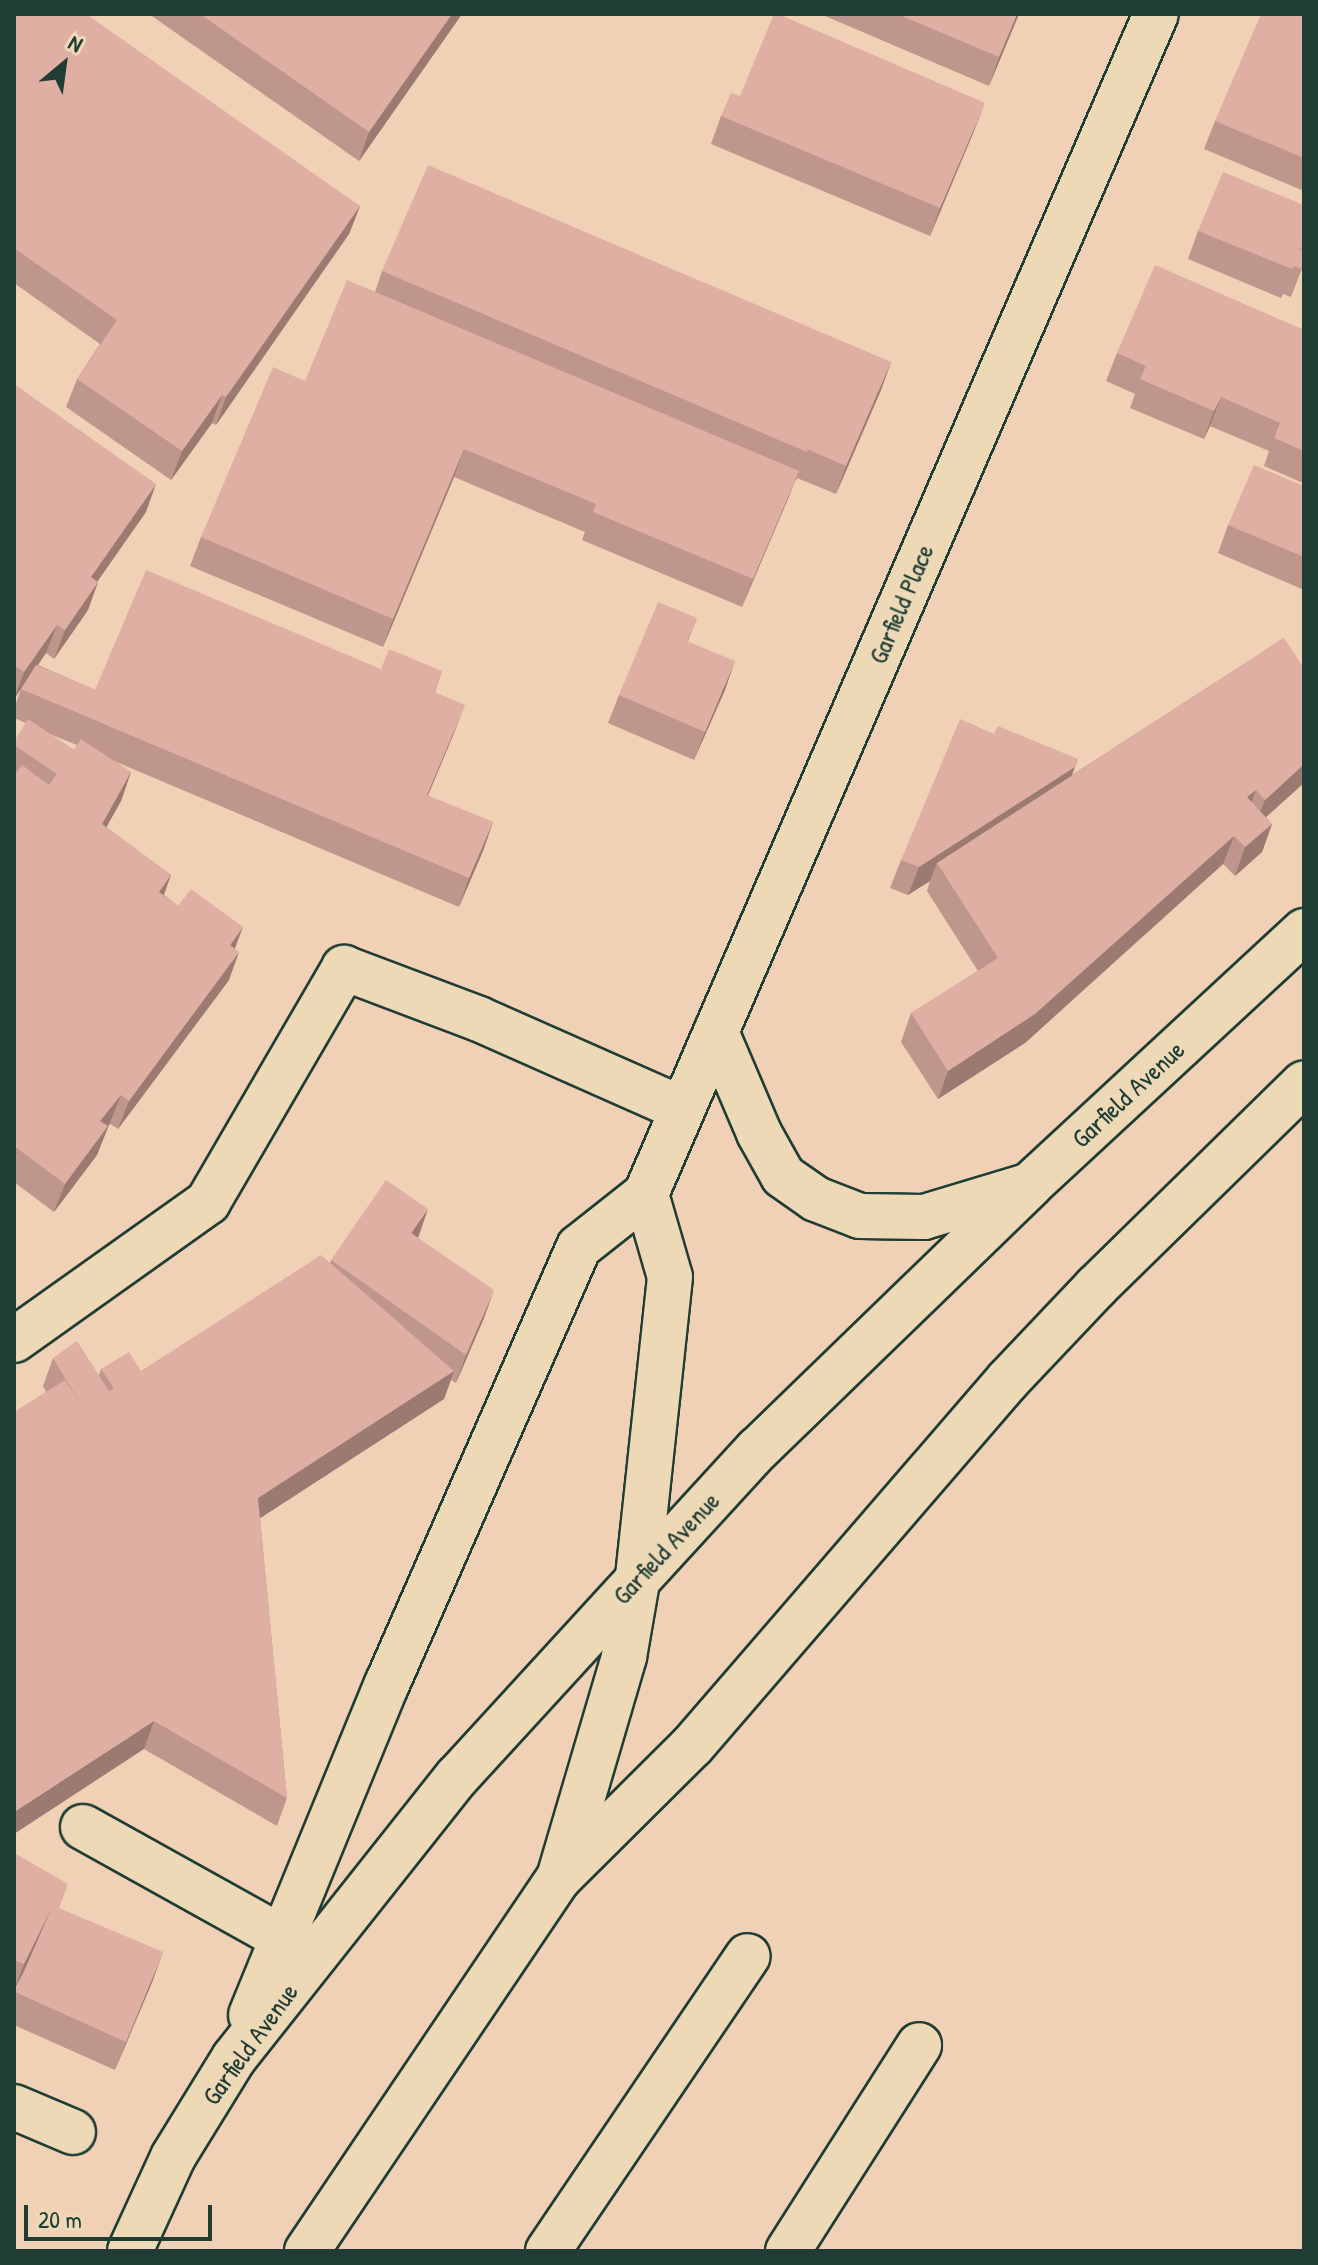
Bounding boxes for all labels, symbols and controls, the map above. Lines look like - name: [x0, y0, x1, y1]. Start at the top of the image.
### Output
- north arrow: [24, 24, 104, 104]
- text: N: [63, 27, 88, 59]
- street label: Garfield Place: [862, 540, 940, 668]
- street label: Garfield Avenue: [1065, 1034, 1191, 1154]
- street label: Garfield Avenue: [606, 1485, 726, 1611]
- street label: Garfield Avenue: [196, 1977, 304, 2111]
- scale bar: [28, 2189, 216, 2239]
- text: 20 m: [38, 2203, 82, 2235]

